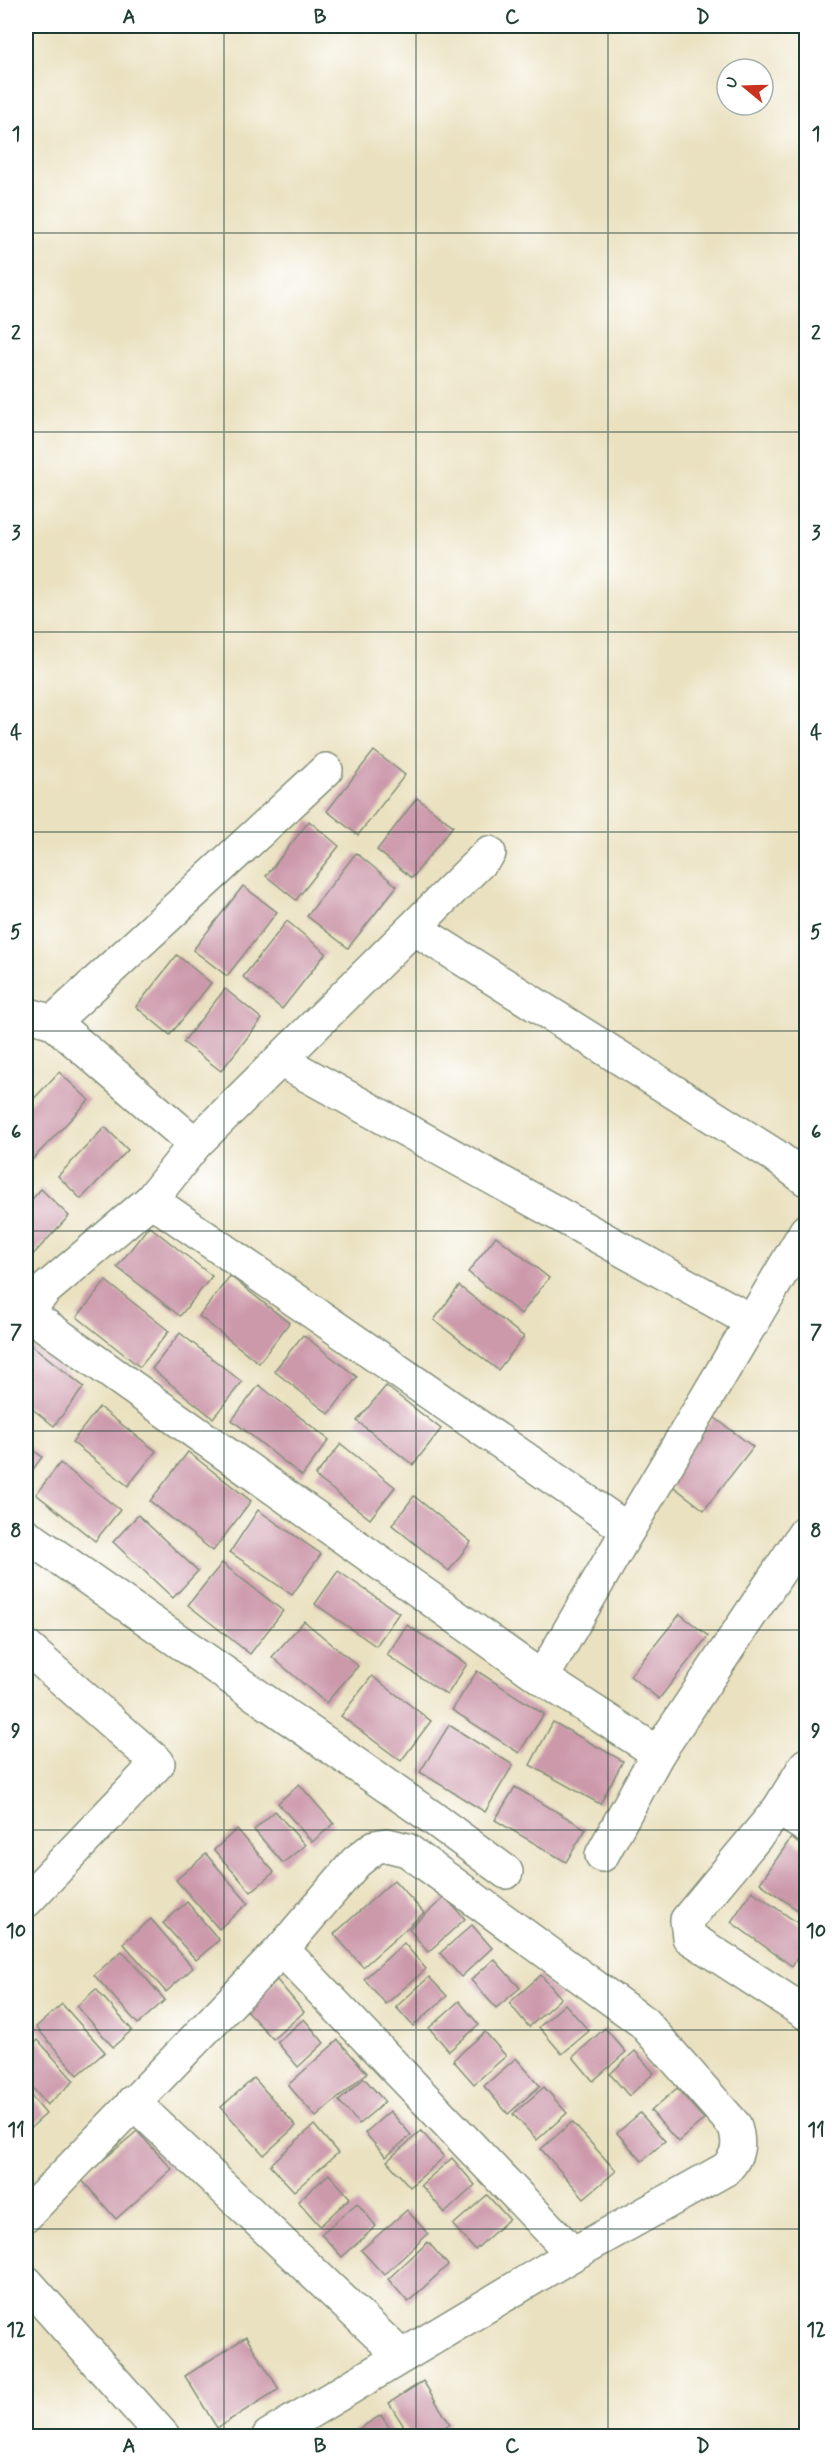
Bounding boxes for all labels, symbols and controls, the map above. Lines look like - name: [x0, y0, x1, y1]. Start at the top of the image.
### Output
- text: A: [122, 4, 136, 31]
- text: B: [314, 4, 327, 31]
- text: C: [505, 4, 520, 31]
- text: D: [696, 4, 710, 31]
- north arrow: [715, 57, 775, 117]
- text: U: [721, 74, 744, 91]
- text: 1: [12, 121, 20, 148]
- text: 1: [812, 121, 820, 148]
- text: 2: [11, 320, 21, 347]
- text: 2: [811, 320, 821, 347]
- text: 3: [11, 520, 21, 547]
- text: 3: [811, 520, 821, 547]
- text: 4: [10, 720, 22, 747]
- text: 4: [810, 720, 822, 747]
- text: 5: [10, 919, 22, 946]
- text: 5: [810, 919, 822, 946]
- text: 6: [11, 1119, 21, 1146]
- text: 6: [811, 1119, 821, 1146]
- text: 7: [10, 1319, 22, 1346]
- text: 7: [810, 1319, 822, 1346]
- text: 8: [10, 1518, 22, 1545]
- text: 8: [810, 1518, 822, 1545]
- text: 9: [11, 1718, 21, 1745]
- text: 9: [811, 1718, 821, 1745]
- text: 10: [6, 1918, 26, 1945]
- text: 10: [806, 1918, 826, 1945]
- text: 11: [7, 2117, 25, 2144]
- text: 11: [807, 2117, 825, 2144]
- text: 12: [6, 2317, 26, 2344]
- text: 12: [806, 2317, 826, 2344]
- text: A: [122, 2433, 136, 2460]
- text: B: [314, 2433, 327, 2460]
- text: C: [505, 2433, 520, 2460]
- text: D: [696, 2433, 710, 2460]

